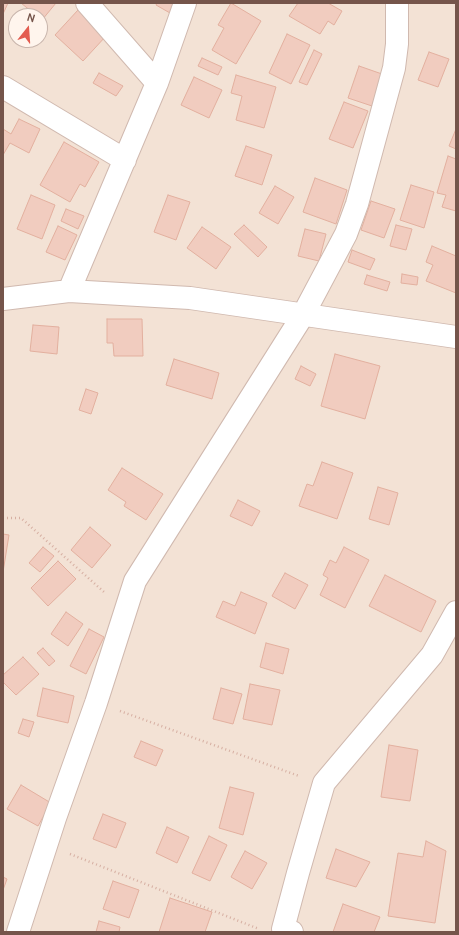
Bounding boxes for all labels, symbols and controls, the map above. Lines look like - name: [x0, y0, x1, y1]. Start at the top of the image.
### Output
- north arrow: [8, 8, 48, 48]
- text: N: [25, 10, 37, 25]

